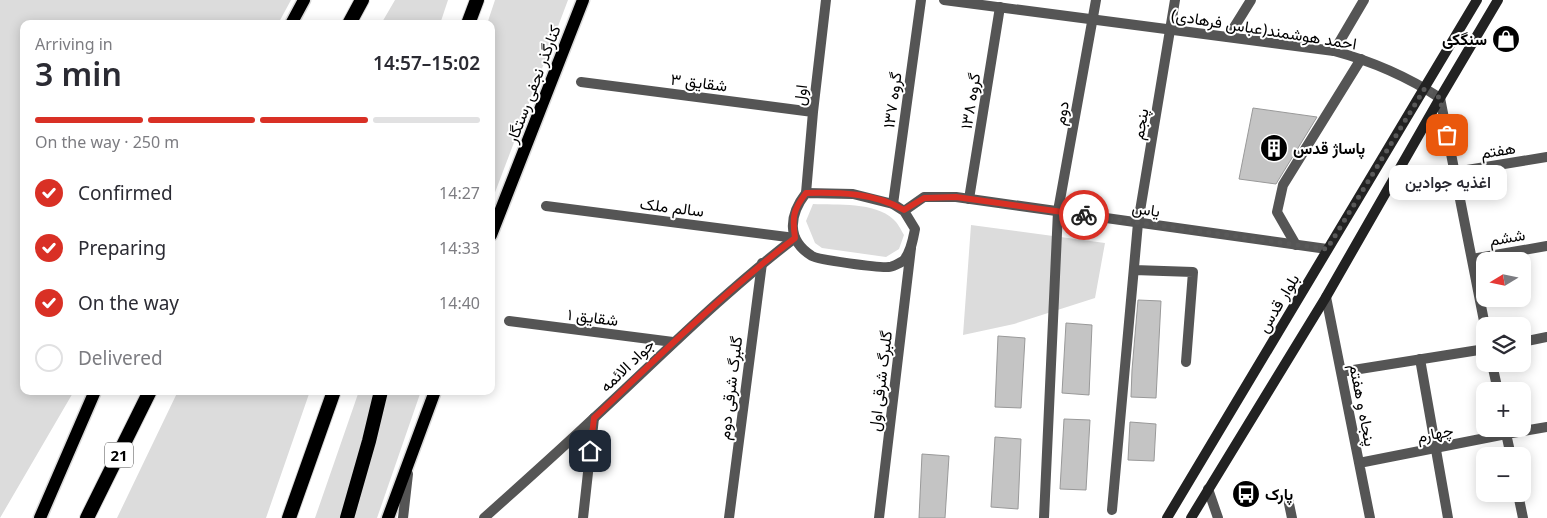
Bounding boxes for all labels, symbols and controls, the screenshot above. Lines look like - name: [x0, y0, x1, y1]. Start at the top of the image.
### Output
- street label: احمد هوشمند(عباس فرهادی): [1170, 3, 1358, 55]
- street label: کنارگذر نجفی رستگار: [500, 22, 566, 147]
- shop icon: سنگکی: [1491, 24, 1521, 54]
- place label: سنگکی: [1442, 28, 1487, 50]
- text: Arriving in: [35, 33, 113, 55]
- text: 14:57–15:02: [373, 50, 480, 76]
- text: 3 min: [35, 52, 122, 95]
- street label: شقایق ۳: [669, 68, 729, 96]
- street label: گروه ۱۳۷: [877, 71, 907, 129]
- street label: گروه ۱۳۸: [955, 71, 985, 131]
- street label: اول: [788, 83, 812, 107]
- street label: دوم: [1048, 99, 1074, 127]
- street label: پنجم: [1126, 107, 1155, 142]
- pin: [1426, 114, 1468, 156]
- icon: bag: [1433, 121, 1461, 149]
- text: On the way · 250 m: [35, 131, 179, 153]
- building icon: پاساژ قدس: [1259, 133, 1289, 163]
- street label: هفتم: [1479, 136, 1517, 164]
- place label: پاساژ قدس: [1293, 137, 1365, 160]
- callout: اغذیه جوادین: [1388, 165, 1506, 200]
- text: اغذیه جوادین: [1405, 171, 1491, 193]
- icon: check: [35, 179, 63, 207]
- text: Confirmed: [78, 180, 173, 206]
- text: 14:27: [439, 182, 480, 204]
- courier: [1059, 190, 1109, 240]
- street label: سالم ملک: [639, 192, 705, 222]
- street label: یاس: [1131, 196, 1161, 222]
- icon: bike: [1070, 201, 1098, 229]
- street label: ششم: [1487, 223, 1527, 251]
- icon: check: [35, 234, 63, 262]
- text: Preparing: [78, 235, 166, 261]
- text: 14:33: [439, 237, 480, 259]
- north arrow: [1476, 252, 1531, 308]
- map controls: [1476, 252, 1531, 502]
- street label: بلوار قدس: [1252, 269, 1304, 337]
- icon: check: [35, 289, 63, 317]
- text: On the way: [78, 290, 179, 316]
- text: 14:40: [439, 292, 480, 314]
- street label: شقایق ۱: [566, 303, 620, 331]
- button: layers: [1476, 317, 1531, 372]
- street label: گلبرگ شرقی اول: [863, 329, 897, 433]
- street label: جواد الائمه: [595, 333, 659, 397]
- street label: گلبرگ شرقی دوم: [713, 335, 747, 441]
- text: Delivered: [78, 345, 163, 371]
- street label: پنجاه و هفتم: [1343, 362, 1382, 448]
- button: +: [1476, 382, 1531, 437]
- street label: چهارم: [1415, 419, 1456, 448]
- pin: [569, 430, 611, 472]
- icon: home: [576, 437, 604, 465]
- road number: 21: [105, 442, 133, 468]
- button: −: [1476, 447, 1531, 502]
- bus stop icon: پارک: [1231, 479, 1261, 509]
- place label: پارک: [1265, 483, 1293, 506]

